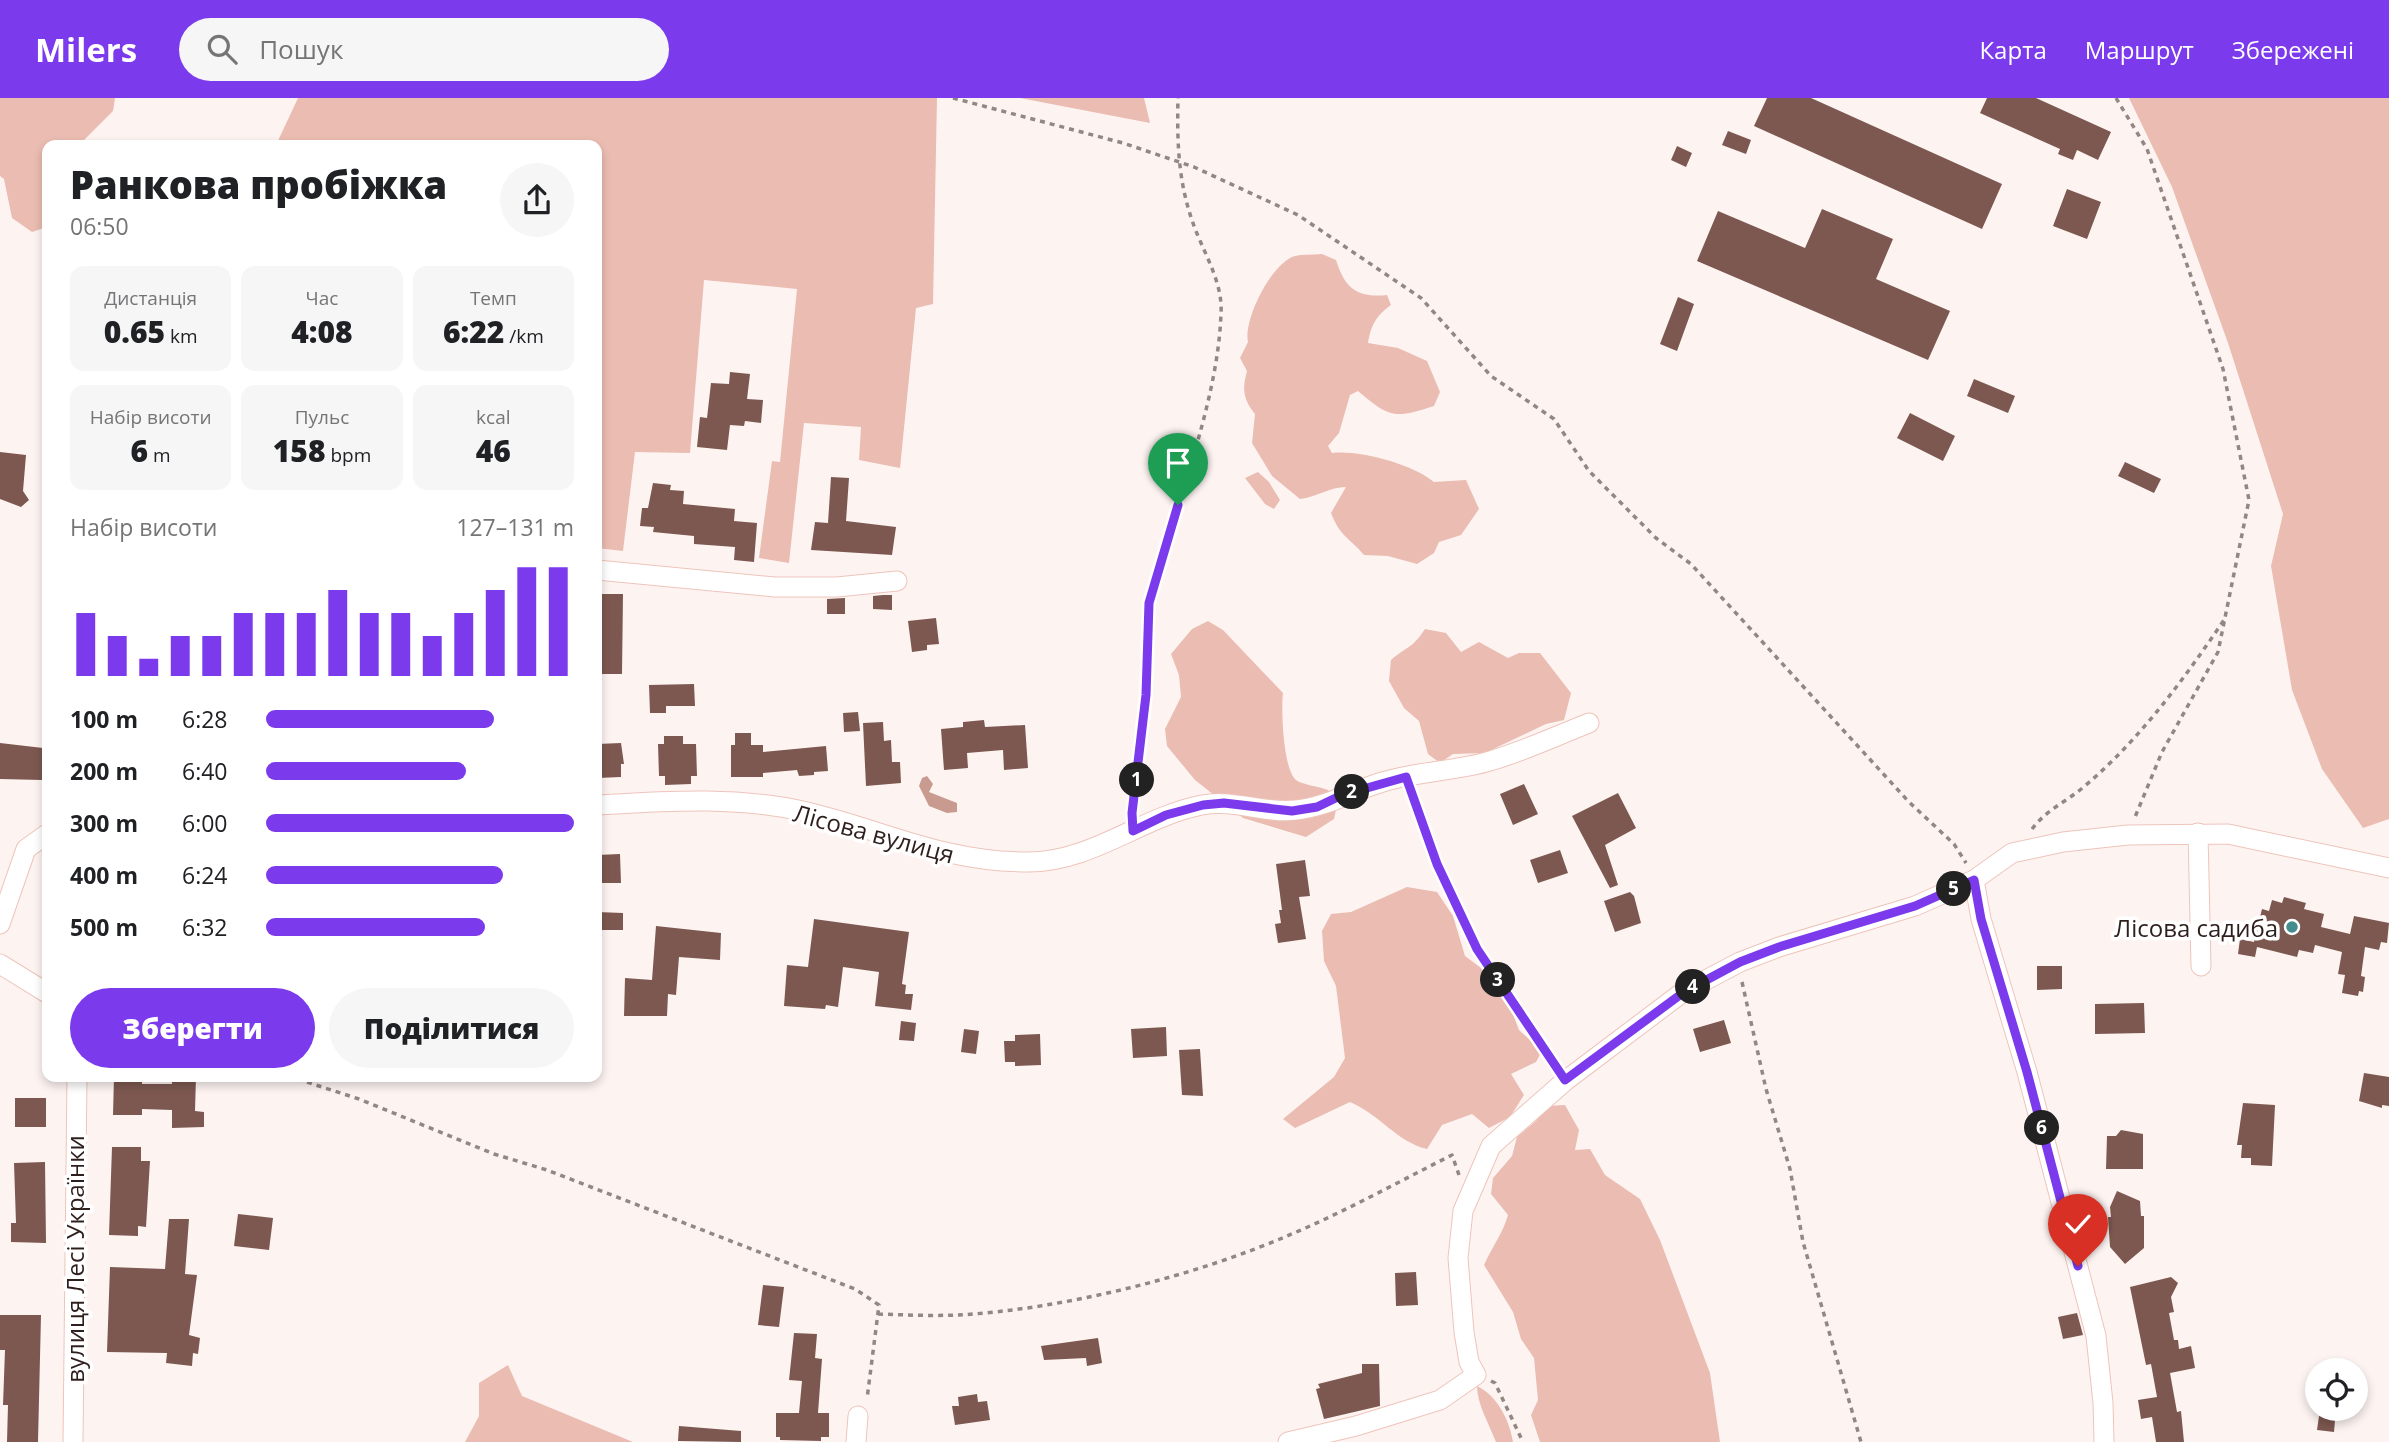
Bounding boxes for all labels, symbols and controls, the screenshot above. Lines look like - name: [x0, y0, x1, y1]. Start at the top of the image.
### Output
- search box: [179, 18, 669, 81]
- text: Milers: [35, 27, 137, 72]
- icon: search: [203, 30, 241, 68]
- text: Пошук: [259, 31, 343, 67]
- text: Карта: [1979, 33, 2047, 66]
- text: Маршрут: [2085, 33, 2194, 66]
- text: Збережені: [2232, 33, 2354, 66]
- text: Ранкова пробіжка: [70, 158, 447, 210]
- button: share: [500, 163, 574, 237]
- text: 06:50: [70, 210, 129, 242]
- text: Дистанція: [104, 285, 197, 311]
- text: Час: [306, 285, 338, 311]
- text: Темп: [470, 285, 517, 311]
- text: 0.65: [104, 311, 165, 352]
- text: 4:08: [291, 311, 353, 352]
- text: 6:22: [443, 311, 504, 352]
- text: km: [165, 323, 198, 349]
- text: /km: [504, 323, 544, 349]
- text: Набір висоти: [90, 404, 212, 430]
- text: Пульс: [295, 404, 349, 430]
- text: kcal: [476, 404, 511, 430]
- text: 6: [131, 430, 148, 471]
- text: 158: [273, 430, 325, 471]
- text: 46: [476, 430, 511, 471]
- pin: [1148, 433, 1208, 505]
- text: m: [148, 442, 171, 468]
- text: bpm: [325, 442, 371, 468]
- icon: arrive: [1159, 444, 1197, 482]
- text: Набір висоти: [70, 511, 217, 543]
- text: 127–131 m: [456, 511, 574, 543]
- text: 100 m: [70, 703, 138, 735]
- text: 6:28: [182, 703, 228, 735]
- text: 200 m: [70, 755, 138, 787]
- text: 6:40: [182, 755, 228, 787]
- pin: 1: [1120, 762, 1154, 798]
- text: 1: [1131, 766, 1142, 792]
- pin: 2: [1334, 774, 1370, 810]
- text: 2: [1346, 778, 1357, 804]
- street label: Лісова вулиця: [790, 796, 958, 870]
- text: 300 m: [70, 807, 138, 839]
- text: 6:00: [182, 807, 228, 839]
- text: 400 m: [70, 859, 138, 891]
- text: 6:24: [182, 859, 228, 891]
- pin: 5: [1937, 872, 1972, 906]
- text: 5: [1948, 875, 1959, 901]
- text: 500 m: [70, 911, 138, 943]
- text: 6:32: [182, 911, 228, 943]
- place label: Лісова садиба: [2114, 911, 2278, 944]
- marker: Лісова садиба: [2284, 919, 2300, 935]
- pin: 3: [1480, 962, 1516, 998]
- text: 3: [1492, 966, 1503, 992]
- pin: 4: [1676, 970, 1710, 1004]
- text: 4: [1687, 973, 1698, 999]
- button: Зберегти: [70, 988, 315, 1068]
- button: Поділитися: [329, 988, 574, 1068]
- pin: 6: [2024, 1110, 2060, 1146]
- text: 6: [2036, 1114, 2047, 1140]
- street label: вулиця Лесі Українки: [58, 1135, 91, 1383]
- pin: [2048, 1194, 2108, 1266]
- icon: check: [2059, 1205, 2097, 1243]
- map controls: [2305, 1358, 2368, 1421]
- button: locate: [2305, 1358, 2368, 1421]

